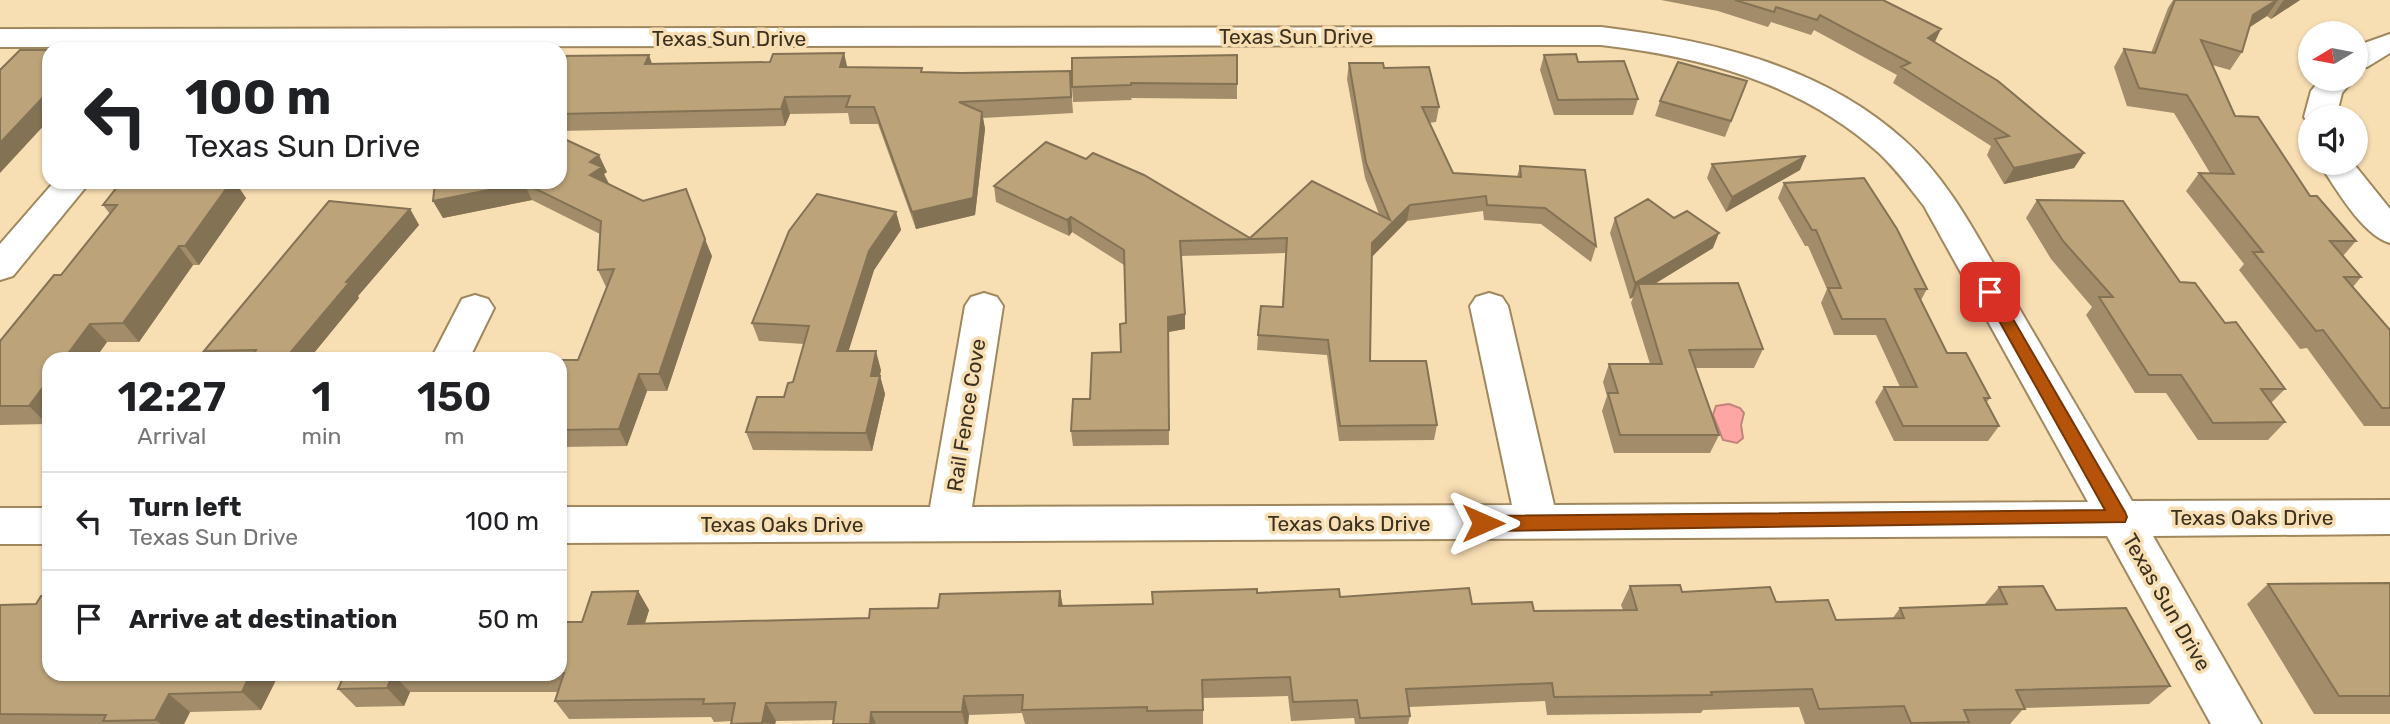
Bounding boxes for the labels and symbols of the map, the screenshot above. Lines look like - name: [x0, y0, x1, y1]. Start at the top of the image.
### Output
- north arrow: [2298, 21, 2368, 91]
- street label: Texas Sun Drive: [1219, 24, 1373, 49]
- street label: Texas Sun Drive: [652, 26, 806, 51]
- pin: [1960, 262, 2020, 322]
- street label: Rail Fence Cove: [942, 337, 990, 493]
- position arrow: [1446, 486, 1520, 560]
- street label: Texas Oaks Drive: [2170, 505, 2334, 530]
- street label: Texas Oaks Drive: [1267, 511, 1431, 536]
- street label: Texas Oaks Drive: [700, 512, 864, 537]
- street label: Texas Sun Drive: [2118, 529, 2216, 675]

